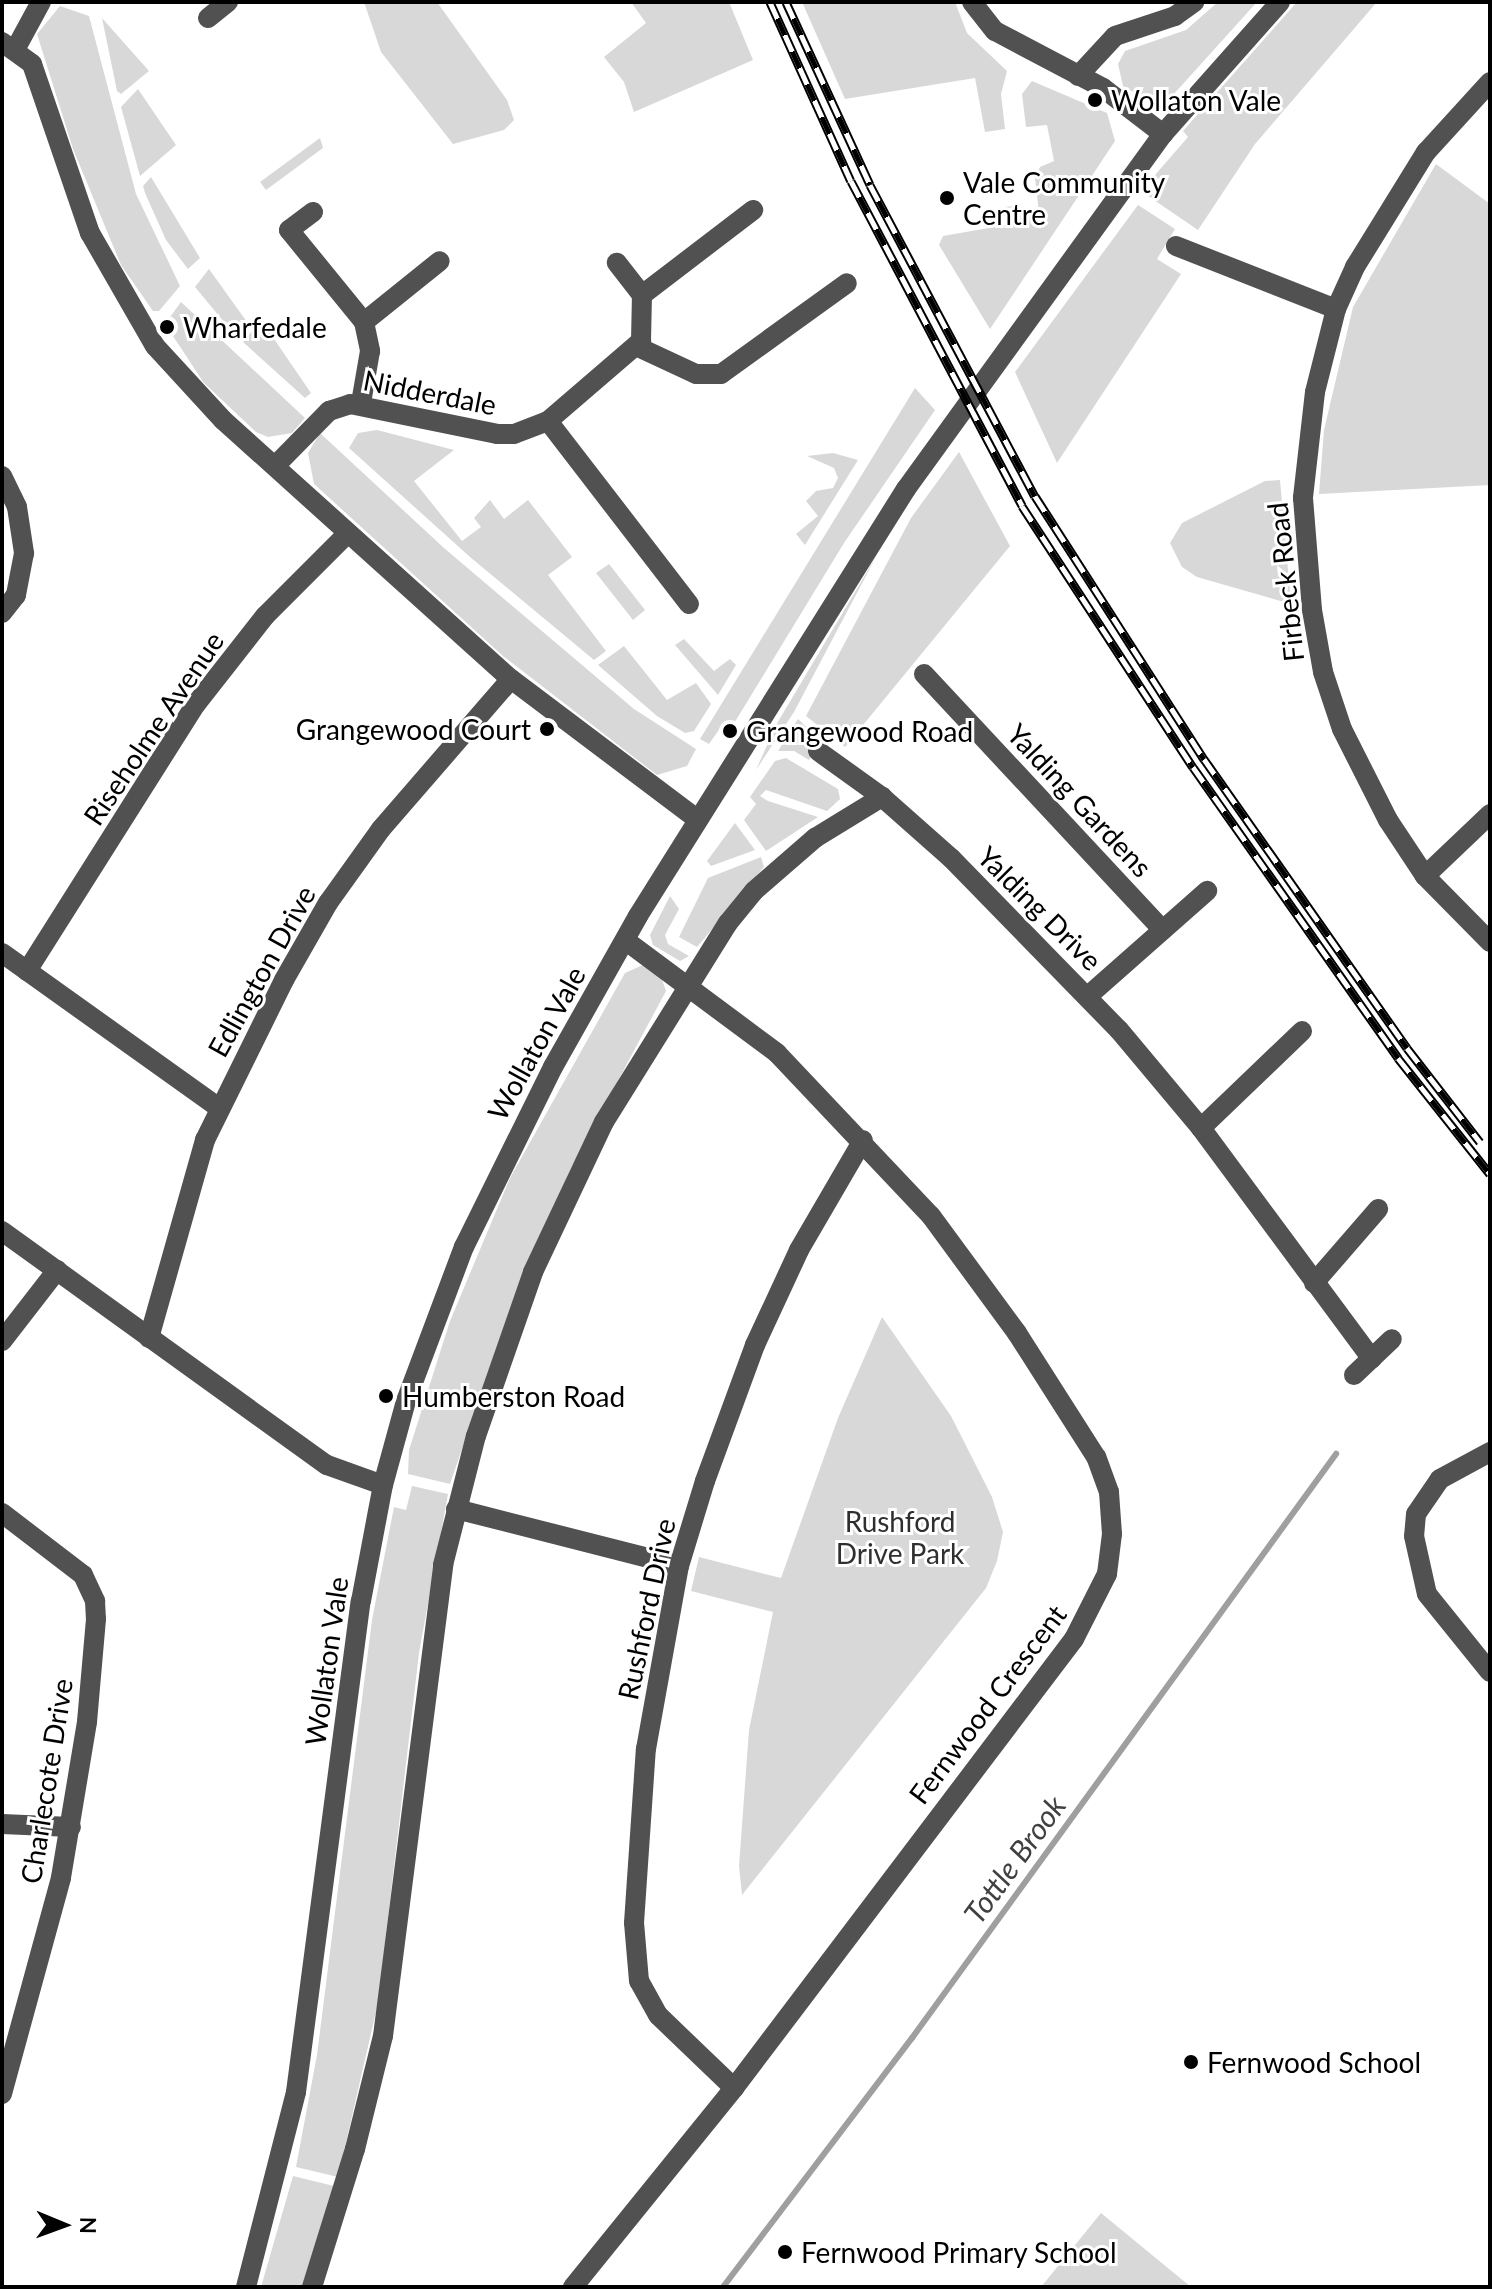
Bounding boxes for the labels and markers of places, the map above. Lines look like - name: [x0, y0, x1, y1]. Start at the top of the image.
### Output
- place label: Wollaton Vale: [1111, 83, 1282, 117]
- marker: Wollaton Vale: [1086, 91, 1104, 109]
- place label: Vale Community Centre: [963, 165, 1165, 231]
- marker: Vale Community Centre: [938, 189, 956, 207]
- place label: Wharfedale: [183, 310, 327, 344]
- marker: Wharfedale: [158, 318, 176, 336]
- place label: Grangewood Court: [296, 712, 531, 746]
- place label: Grangewood Road: [746, 714, 973, 748]
- marker: Grangewood Court: [538, 720, 556, 738]
- marker: Grangewood Road: [721, 722, 739, 740]
- place label: Humberston Road: [402, 1379, 625, 1413]
- marker: Humberston Road: [377, 1387, 395, 1405]
- place label: Fernwood School: [1207, 2045, 1421, 2079]
- marker: Fernwood School: [1182, 2053, 1200, 2071]
- place label: Fernwood Primary School: [801, 2235, 1117, 2269]
- marker: Fernwood Primary School: [776, 2243, 794, 2261]

